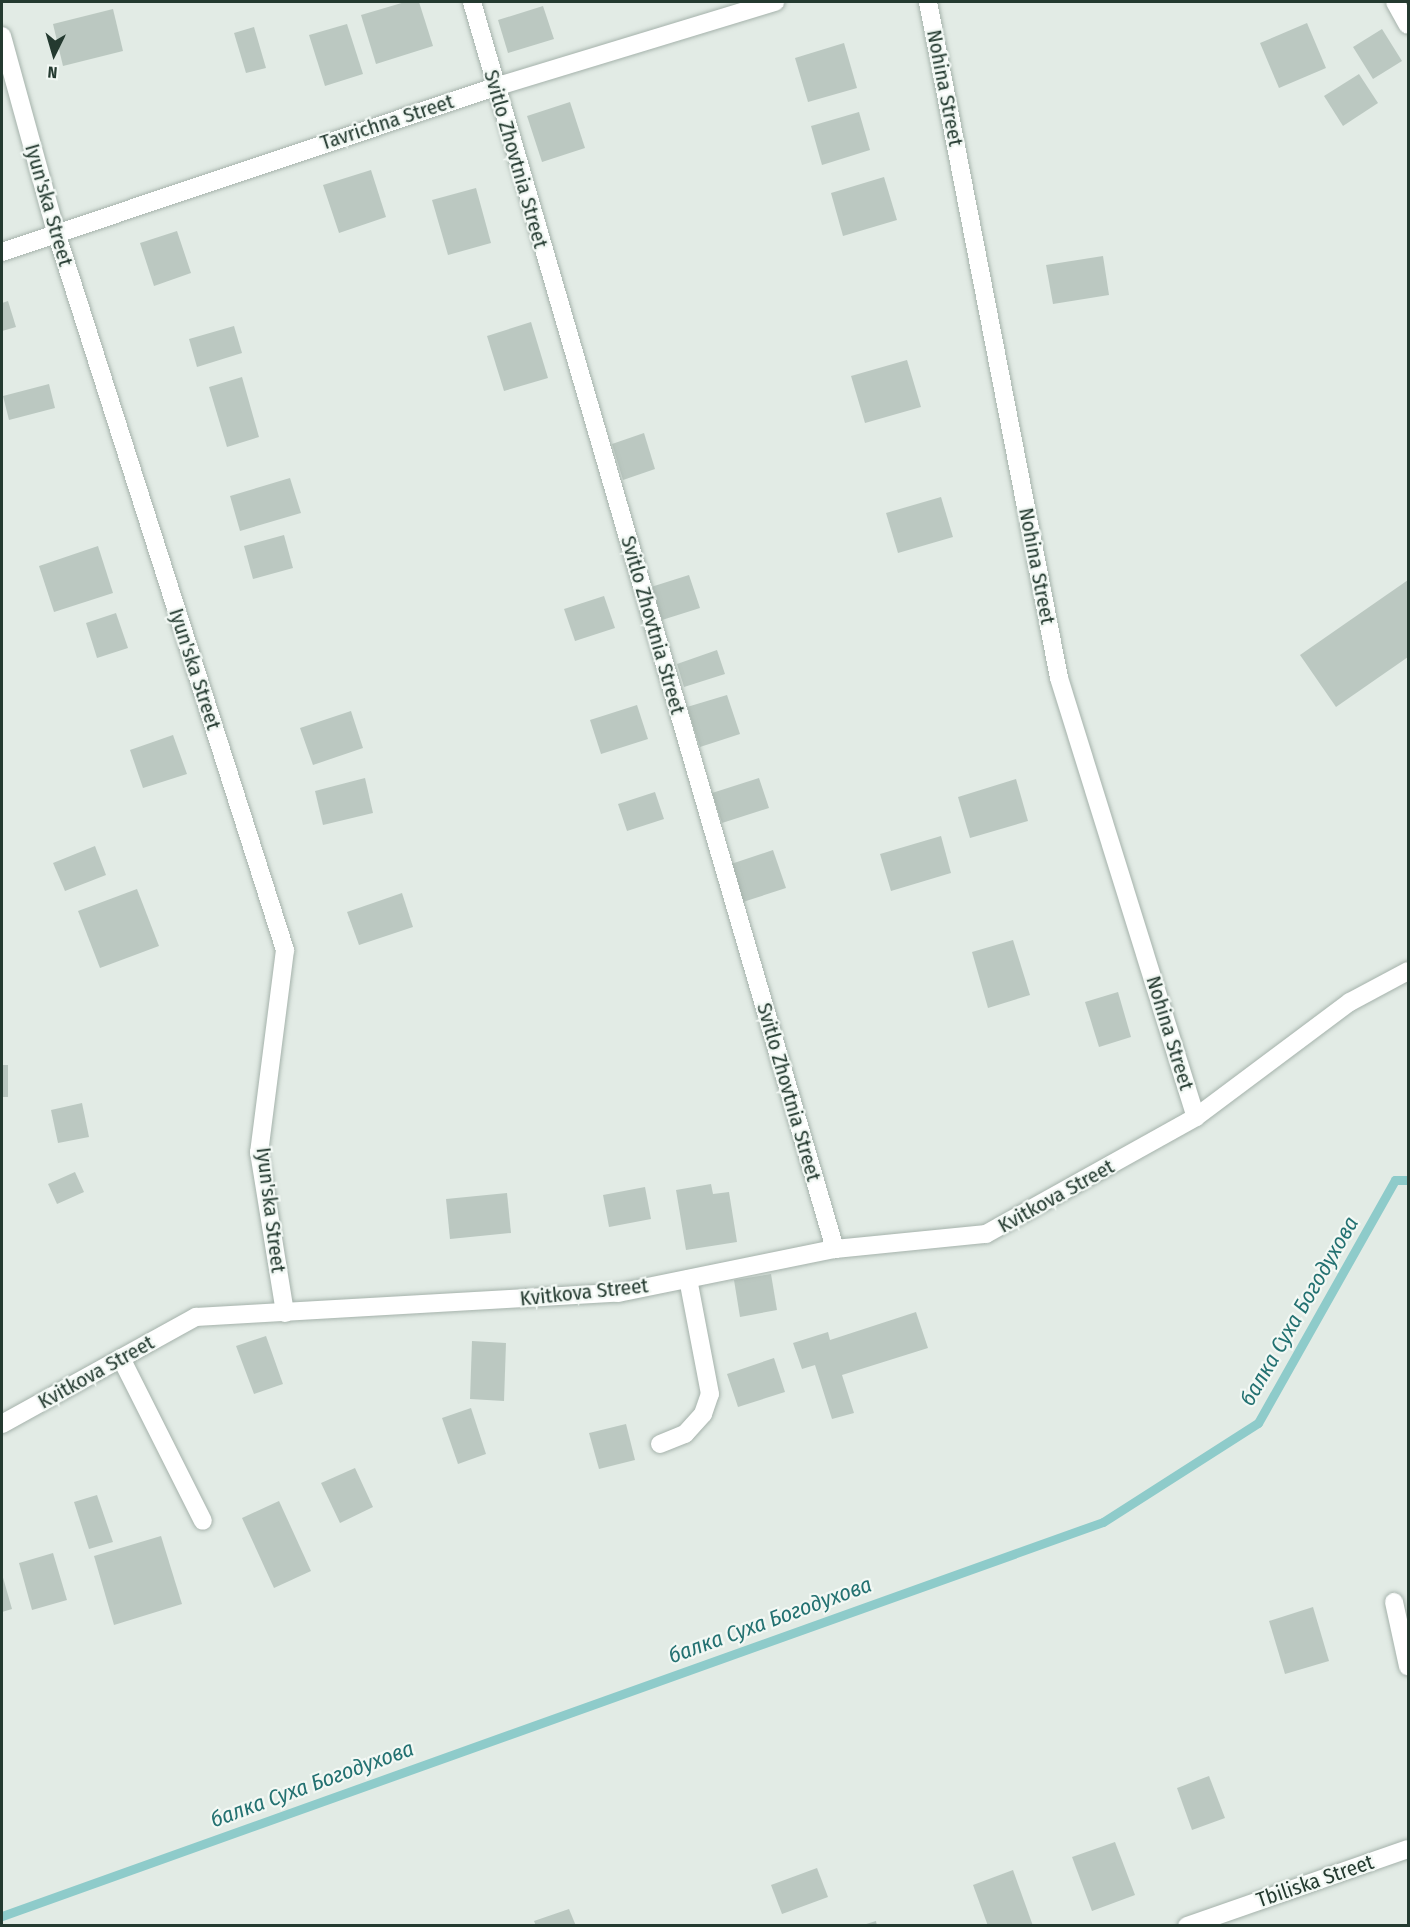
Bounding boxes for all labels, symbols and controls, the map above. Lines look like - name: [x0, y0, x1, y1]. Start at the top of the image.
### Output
- north arrow: [24, 24, 84, 84]
- street label: Nohina Street: [921, 28, 969, 148]
- text: N: [47, 63, 58, 82]
- street label: Svitlo Zhovtnia Street: [478, 67, 554, 251]
- street label: Tavrichna Street: [317, 89, 457, 155]
- street label: Iyun'ska Street: [20, 141, 78, 269]
- street label: Nohina Street: [1013, 506, 1061, 626]
- street label: Svitlo Zhovtnia Street: [615, 533, 691, 717]
- street label: Iyun'ska Street: [164, 605, 226, 733]
- street label: Nohina Street: [1141, 973, 1199, 1093]
- street label: Svitlo Zhovtnia Street: [751, 1000, 827, 1184]
- street label: Iyun'ska Street: [251, 1146, 291, 1274]
- street label: Kvitkova Street: [994, 1154, 1118, 1238]
- water label: балка Суха Богодухова: [1234, 1212, 1364, 1410]
- street label: Kvitkova Street: [519, 1273, 649, 1311]
- street label: Kvitkova Street: [34, 1330, 158, 1414]
- water label: балка Суха Богодухова: [665, 1571, 875, 1669]
- water label: балка Суха Богодухова: [207, 1735, 417, 1833]
- street label: Tbiliska Street: [1253, 1849, 1377, 1913]

